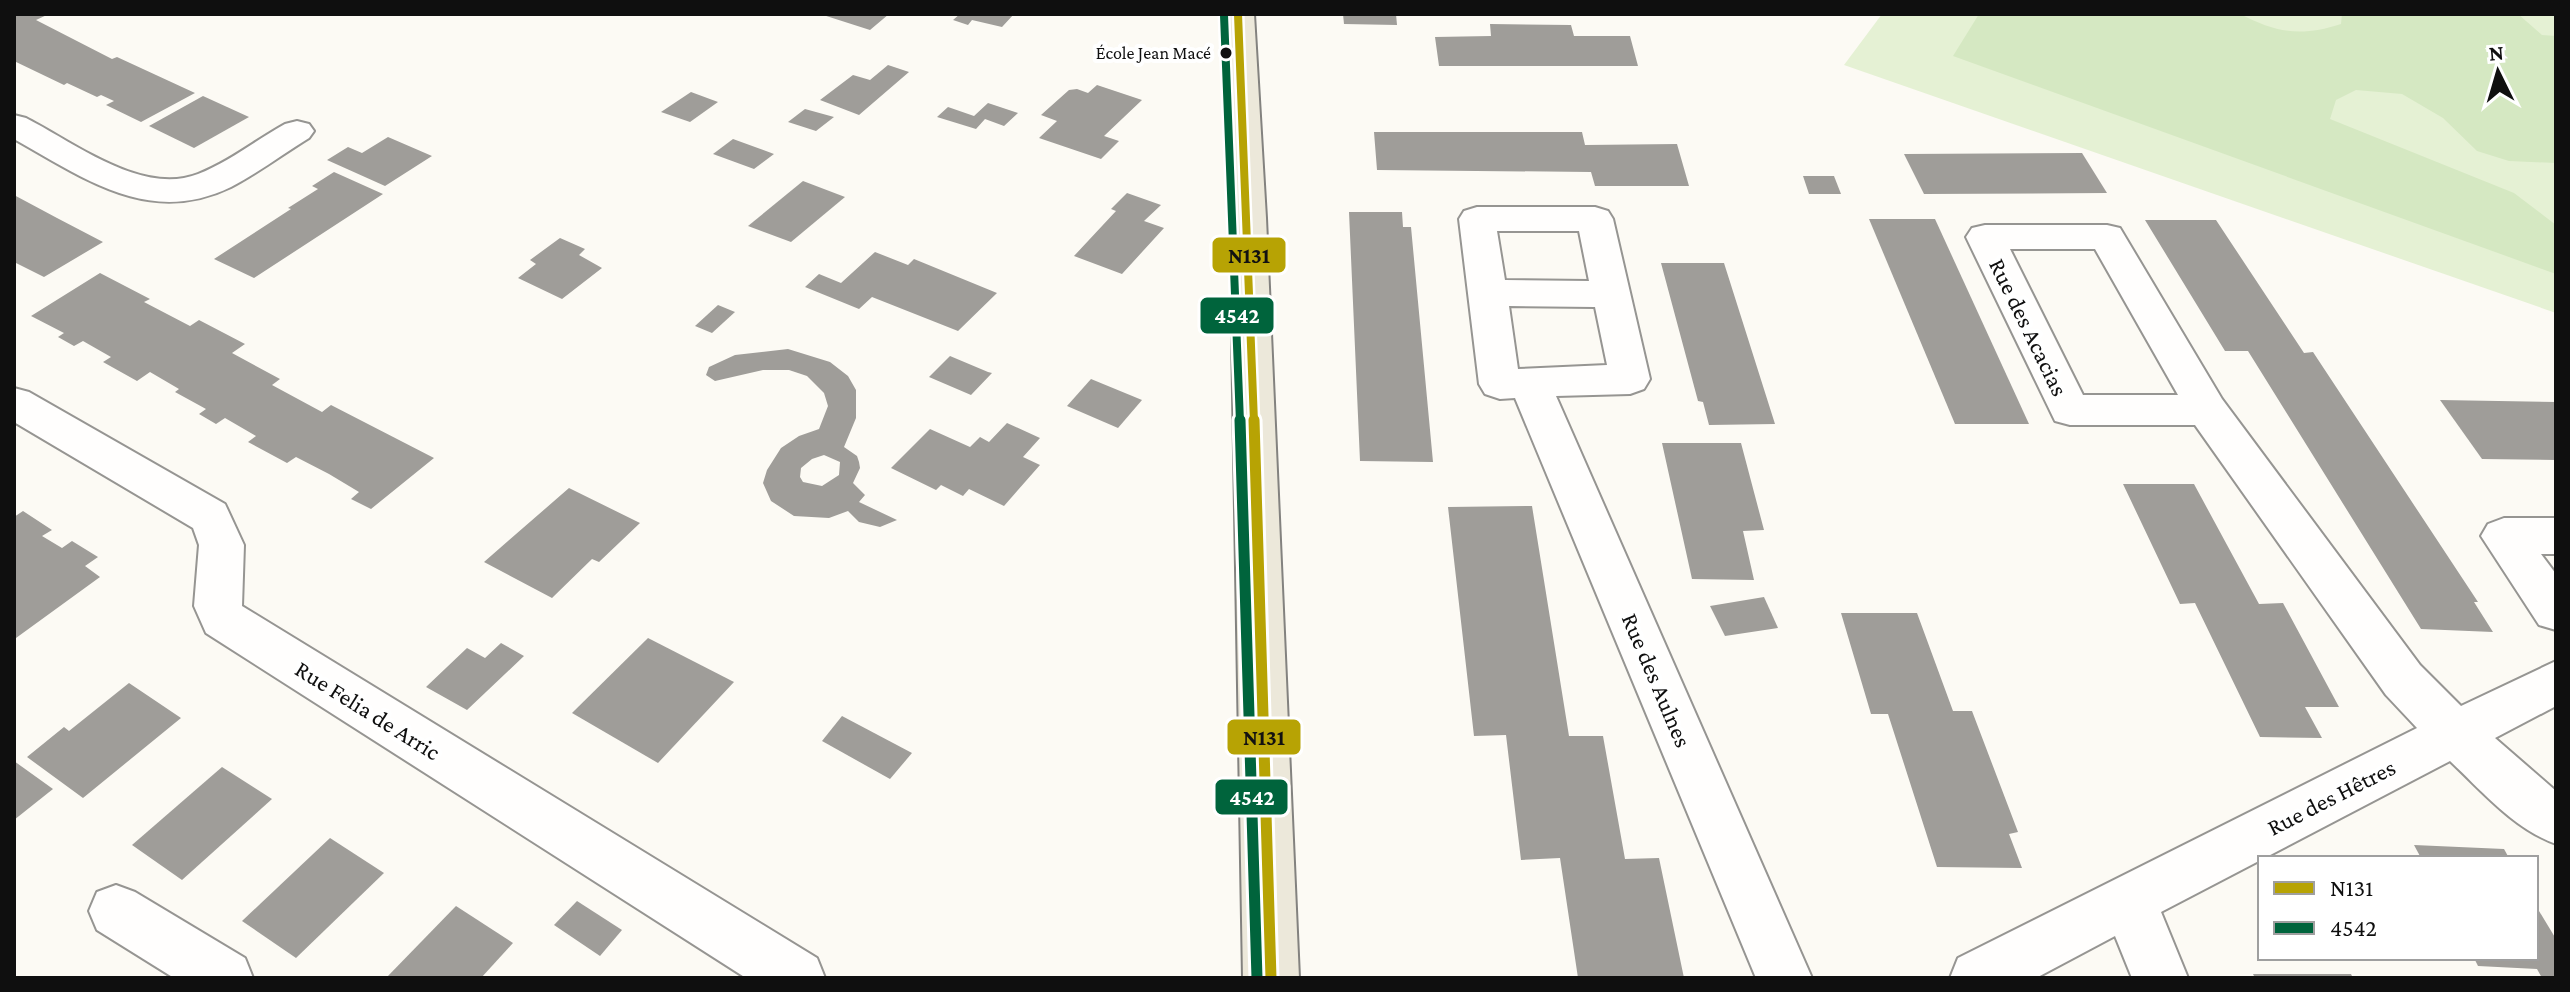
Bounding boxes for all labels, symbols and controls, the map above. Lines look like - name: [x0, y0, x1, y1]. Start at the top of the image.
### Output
- north arrow: [2458, 32, 2538, 112]
- text: N: [2488, 39, 2505, 66]
- place label: École Jean Macé: [1096, 43, 1211, 63]
- marker: École Jean Macé: [1218, 45, 1234, 61]
- line badge: N131: [1211, 236, 1287, 274]
- text: N131: [1228, 243, 1270, 268]
- street label: Rue des Acacias: [1984, 254, 2074, 400]
- line badge: 4542: [1199, 296, 1275, 335]
- text: 4542: [1214, 303, 1260, 328]
- street label: Rue des Aulnes: [1617, 609, 1697, 751]
- street label: Rue Felia de Arric: [291, 655, 445, 765]
- line badge: N131: [1226, 718, 1302, 756]
- text: N131: [1243, 725, 1285, 750]
- street label: Rue des Hêtres: [2262, 753, 2400, 841]
- line badge: 4542: [1214, 778, 1289, 816]
- text: 4542: [1229, 785, 1275, 810]
- legend: [2258, 856, 2538, 960]
- text: N131: [2330, 874, 2373, 901]
- text: 4542: [2330, 914, 2377, 941]

